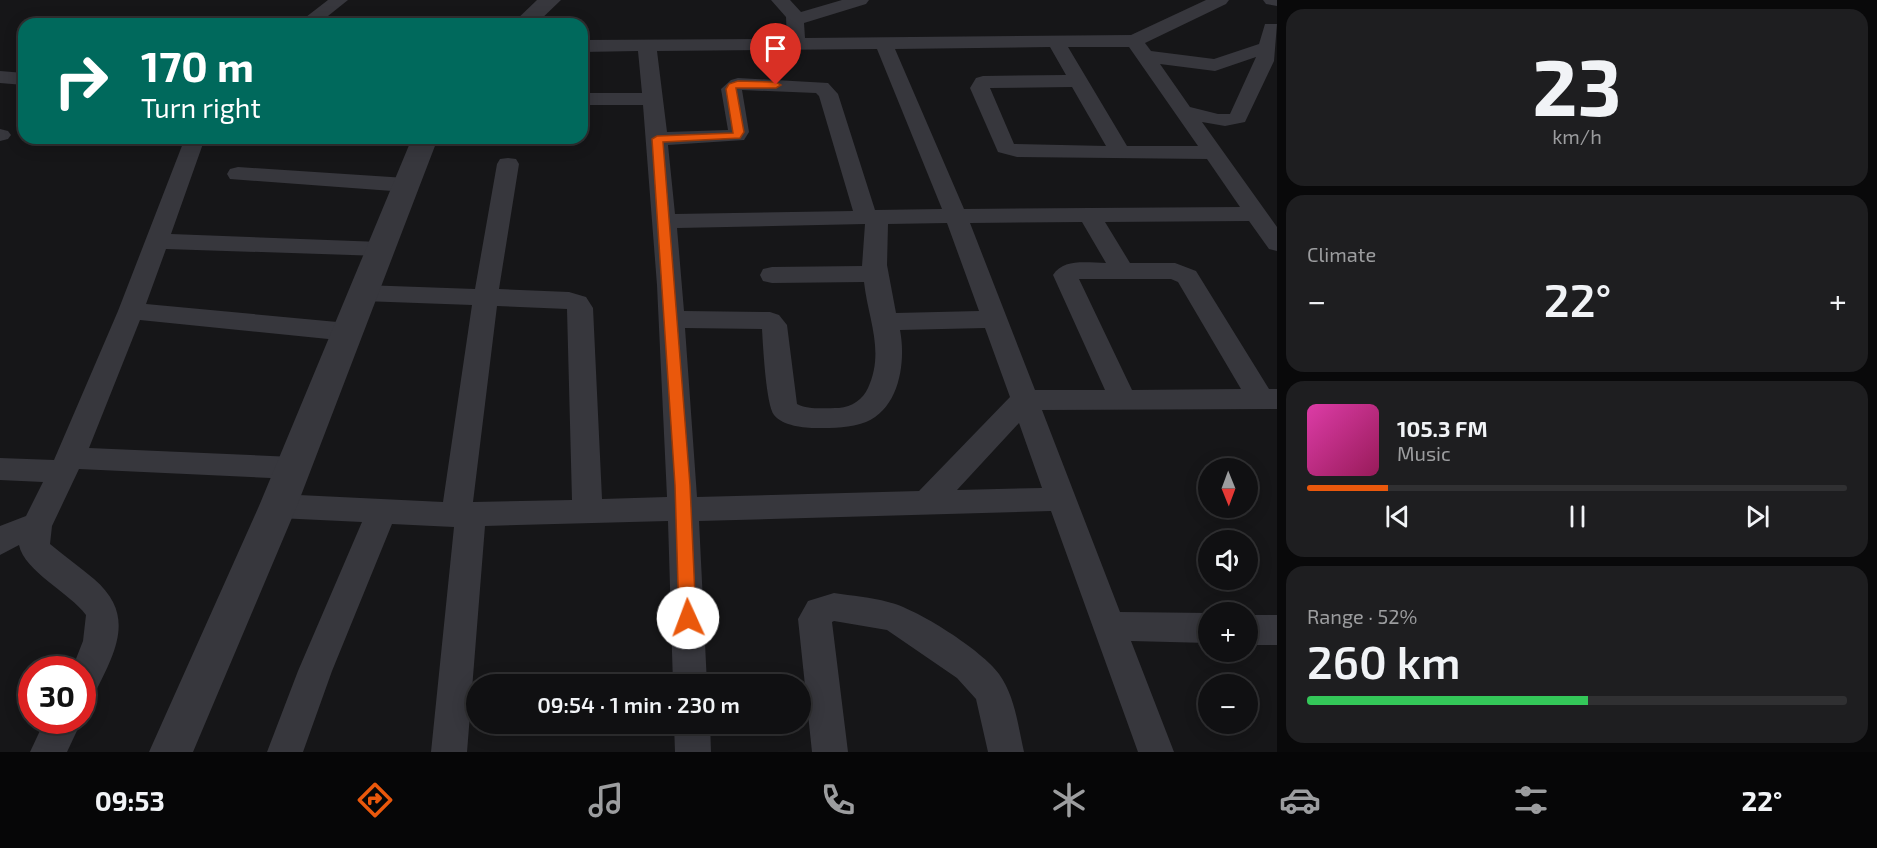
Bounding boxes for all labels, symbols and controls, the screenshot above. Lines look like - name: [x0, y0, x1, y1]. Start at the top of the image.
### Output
- pin: [750, 23, 801, 85]
- icon: arrive: [759, 32, 792, 65]
- text: 23: [1532, 38, 1622, 132]
- text: 170 m: [141, 40, 254, 90]
- icon: right: [42, 42, 120, 120]
- text: Turn right: [141, 91, 261, 123]
- text: km/h: [1552, 124, 1602, 148]
- text: Climate: [1307, 242, 1376, 266]
- text: 22°: [1544, 272, 1611, 326]
- text: −: [1307, 280, 1326, 320]
- text: +: [1829, 280, 1847, 320]
- text: 105.3 FM: [1397, 415, 1488, 441]
- text: Music: [1397, 441, 1451, 465]
- north arrow: [1198, 458, 1258, 518]
- map controls: [1198, 458, 1258, 734]
- icon: previous: [1381, 500, 1414, 533]
- icon: pause: [1561, 500, 1594, 533]
- icon: next: [1741, 500, 1774, 533]
- button: sound: [1198, 530, 1258, 590]
- position arrow: [656, 586, 720, 650]
- button: +: [1198, 602, 1258, 662]
- text: Range · 52%: [1307, 604, 1417, 628]
- text: 260 km: [1307, 634, 1460, 688]
- speed limit sign: 30: [18, 656, 96, 734]
- button: −: [1198, 674, 1258, 734]
- text: 09:54 · 1 min · 230 m: [537, 691, 740, 717]
- icon: directions: [354, 779, 396, 821]
- icon: music: [585, 779, 627, 821]
- icon: phone: [817, 779, 859, 821]
- icon: climate: [1048, 779, 1090, 821]
- icon: car: [1279, 779, 1321, 821]
- icon: filters: [1510, 779, 1552, 821]
- text: 09:53: [95, 784, 165, 816]
- text: 22°: [1742, 784, 1782, 816]

